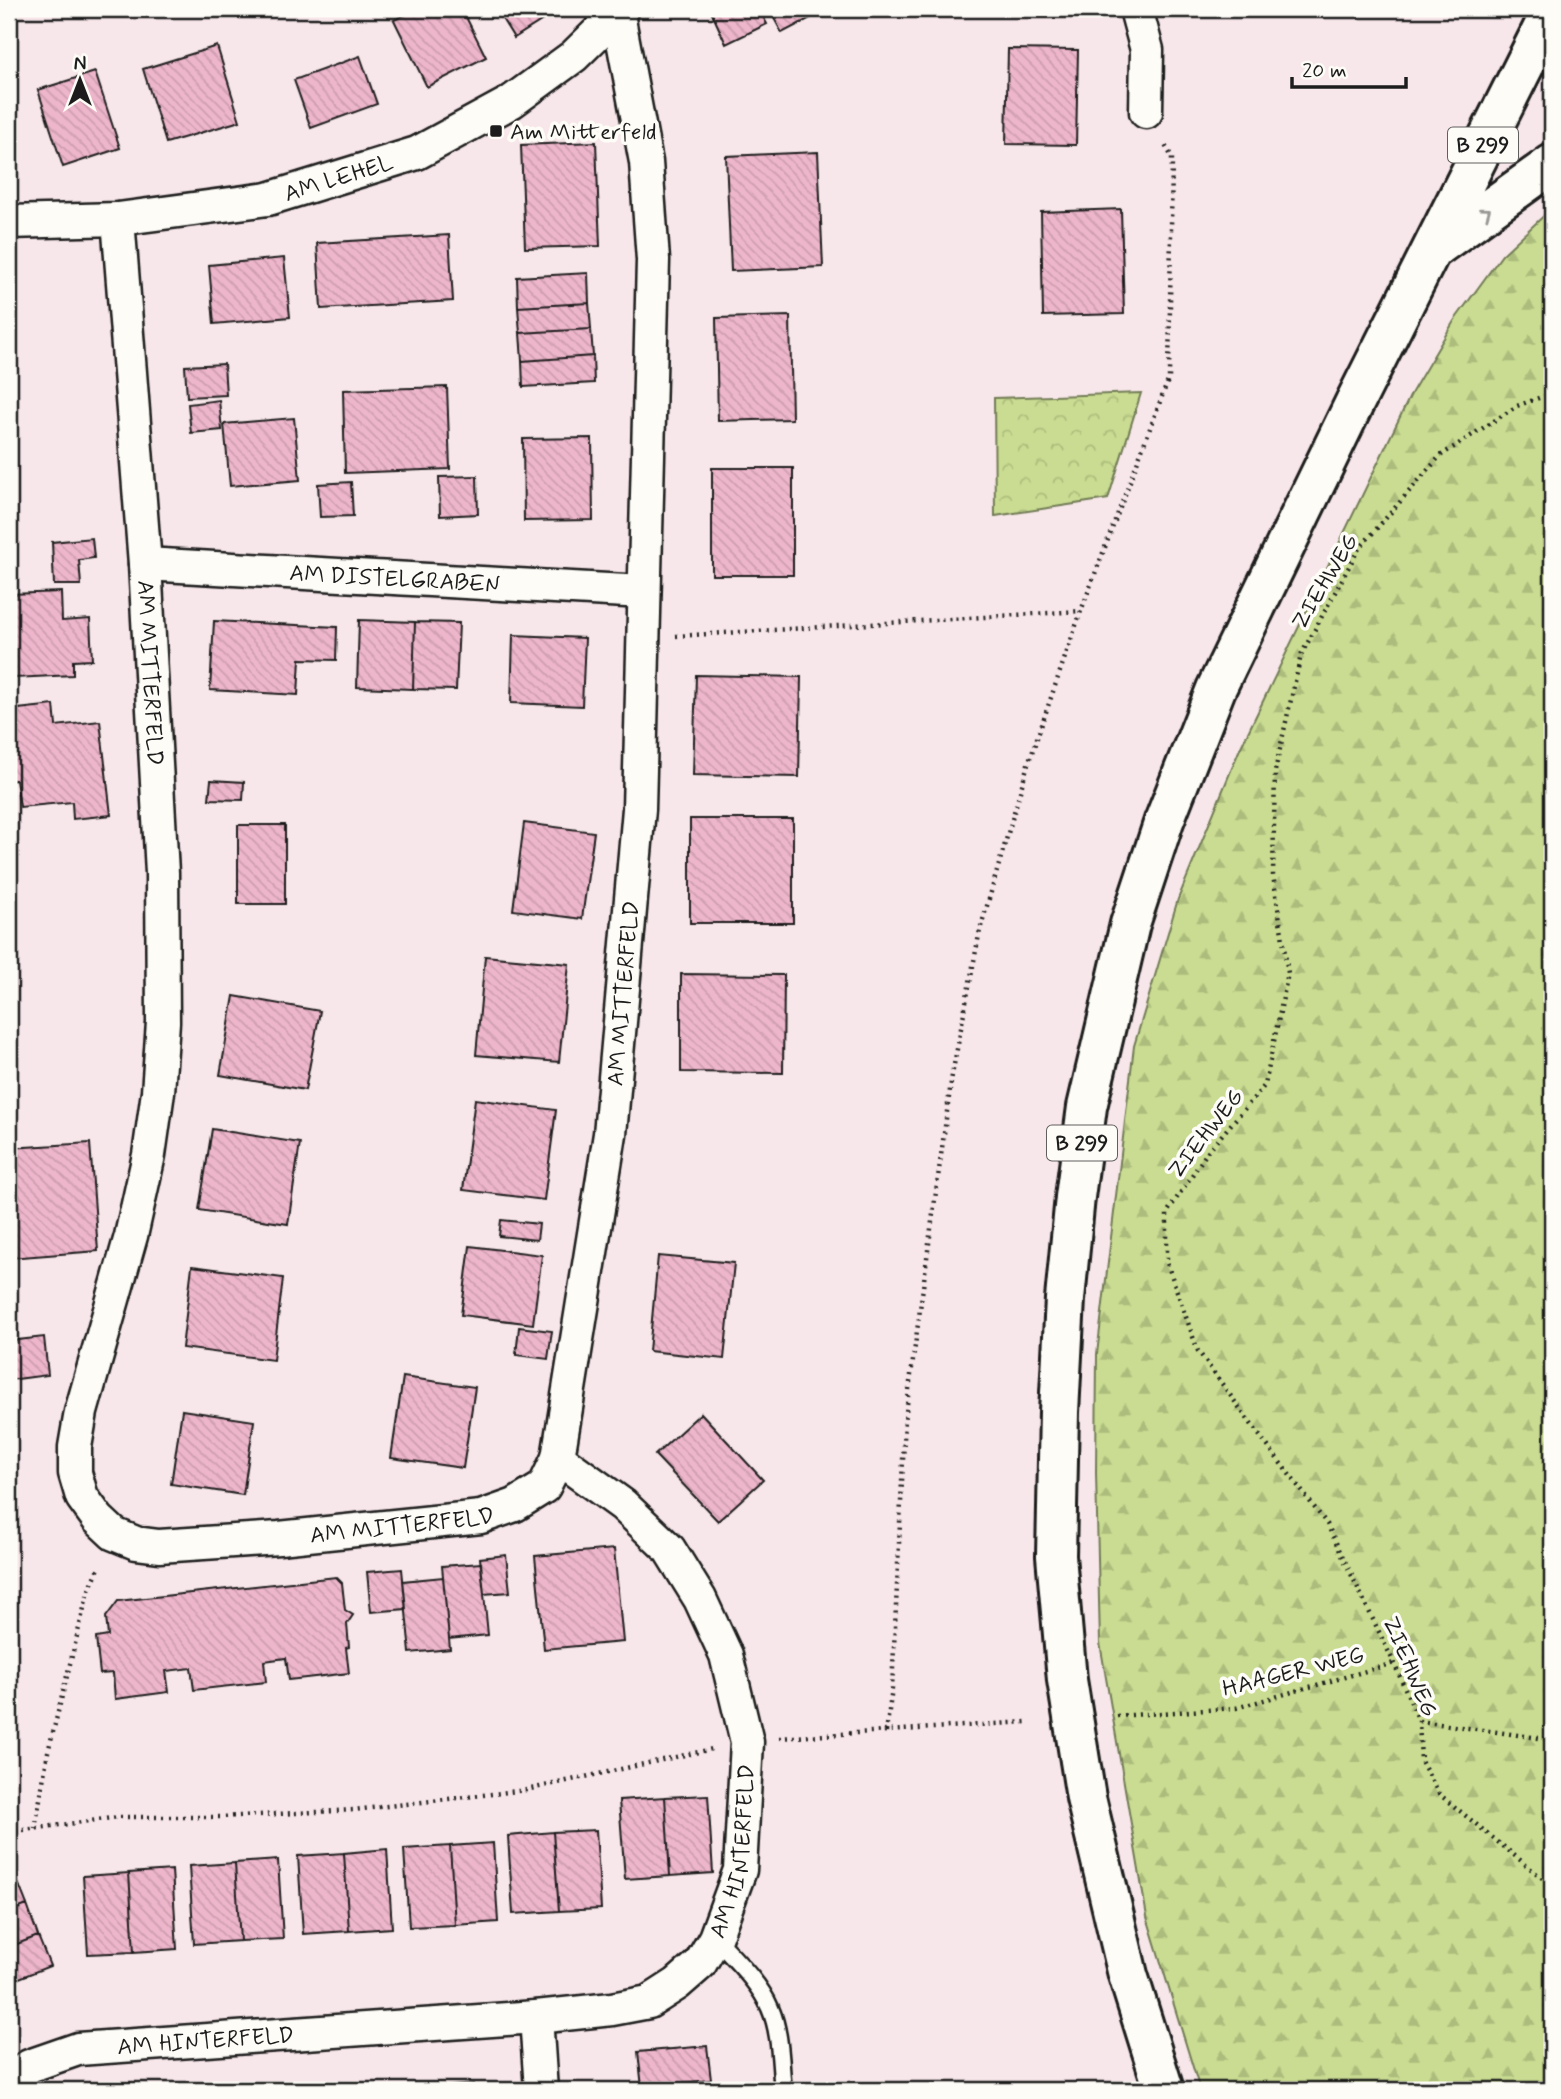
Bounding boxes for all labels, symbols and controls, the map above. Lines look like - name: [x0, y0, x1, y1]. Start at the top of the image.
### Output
- north arrow: [46, 46, 116, 116]
- scale bar: [1292, 46, 1405, 90]
- text: N: [74, 52, 86, 77]
- text: 20 m: [1302, 57, 1347, 85]
- place label: Am Mitterfeld: [510, 118, 657, 148]
- marker: Am Mitterfeld: [488, 123, 504, 139]
- road number: B 299: [1448, 128, 1518, 162]
- street label: AM LEHEL: [281, 148, 397, 210]
- one-way arrow: [1478, 207, 1490, 220]
- street label: ZIEHWEG: [1285, 529, 1366, 635]
- street label: AM DISTELGRABEN: [288, 559, 501, 601]
- street label: AM MITTERFELD: [129, 579, 169, 766]
- street label: AM MITTERFELD: [601, 900, 648, 1087]
- street label: ZIEHWEG: [1162, 1083, 1251, 1185]
- road number: B 299: [1047, 1126, 1117, 1160]
- street label: AM MITTERFELD: [309, 1500, 499, 1552]
- street label: ZIEHWEG: [1375, 1612, 1444, 1722]
- street label: HAAGER WEG: [1220, 1641, 1367, 1705]
- street label: AM HINTERFELD: [703, 1763, 763, 1943]
- street label: AM HINTERFELD: [116, 2021, 295, 2063]

